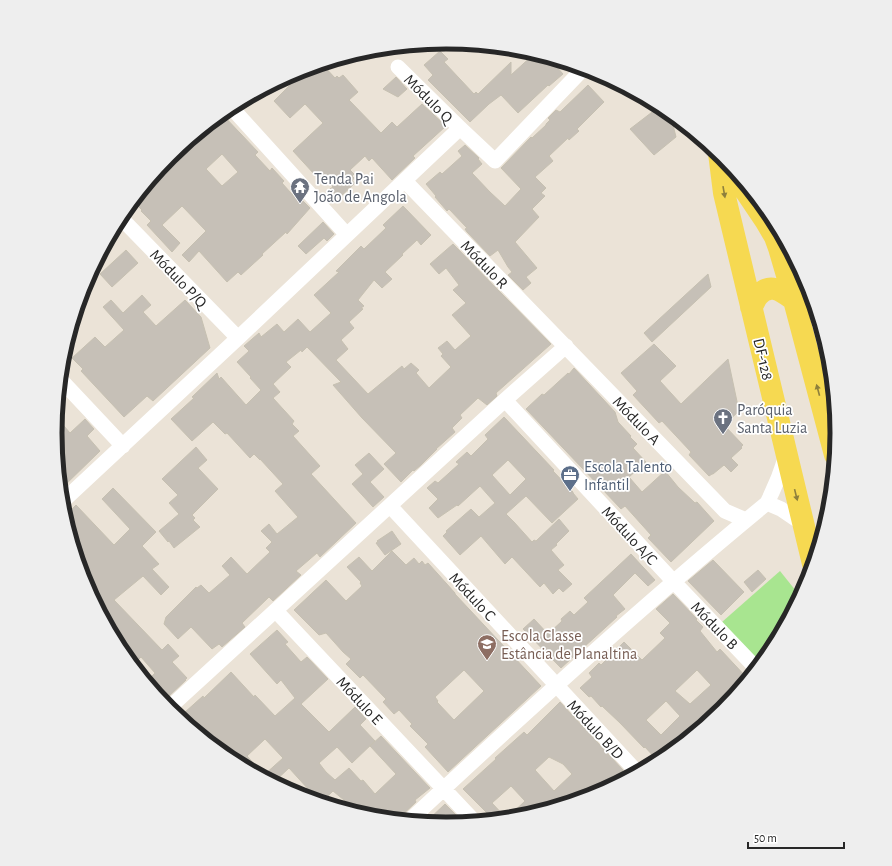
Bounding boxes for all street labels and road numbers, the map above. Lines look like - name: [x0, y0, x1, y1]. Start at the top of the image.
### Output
- street label: Módulo Q: [400, 71, 457, 128]
- street label: Módulo R: [458, 238, 511, 292]
- street label: Módulo P/Q: [146, 246, 211, 313]
- street label: DF-128: [750, 337, 776, 382]
- street label: Módulo A: [610, 393, 663, 448]
- street label: Módulo A/C: [598, 503, 660, 568]
- street label: Módulo C: [446, 570, 498, 624]
- street label: Módulo B: [688, 599, 741, 653]
- street label: Módulo E: [333, 674, 385, 728]
- street label: Módulo B/D: [564, 697, 627, 762]

